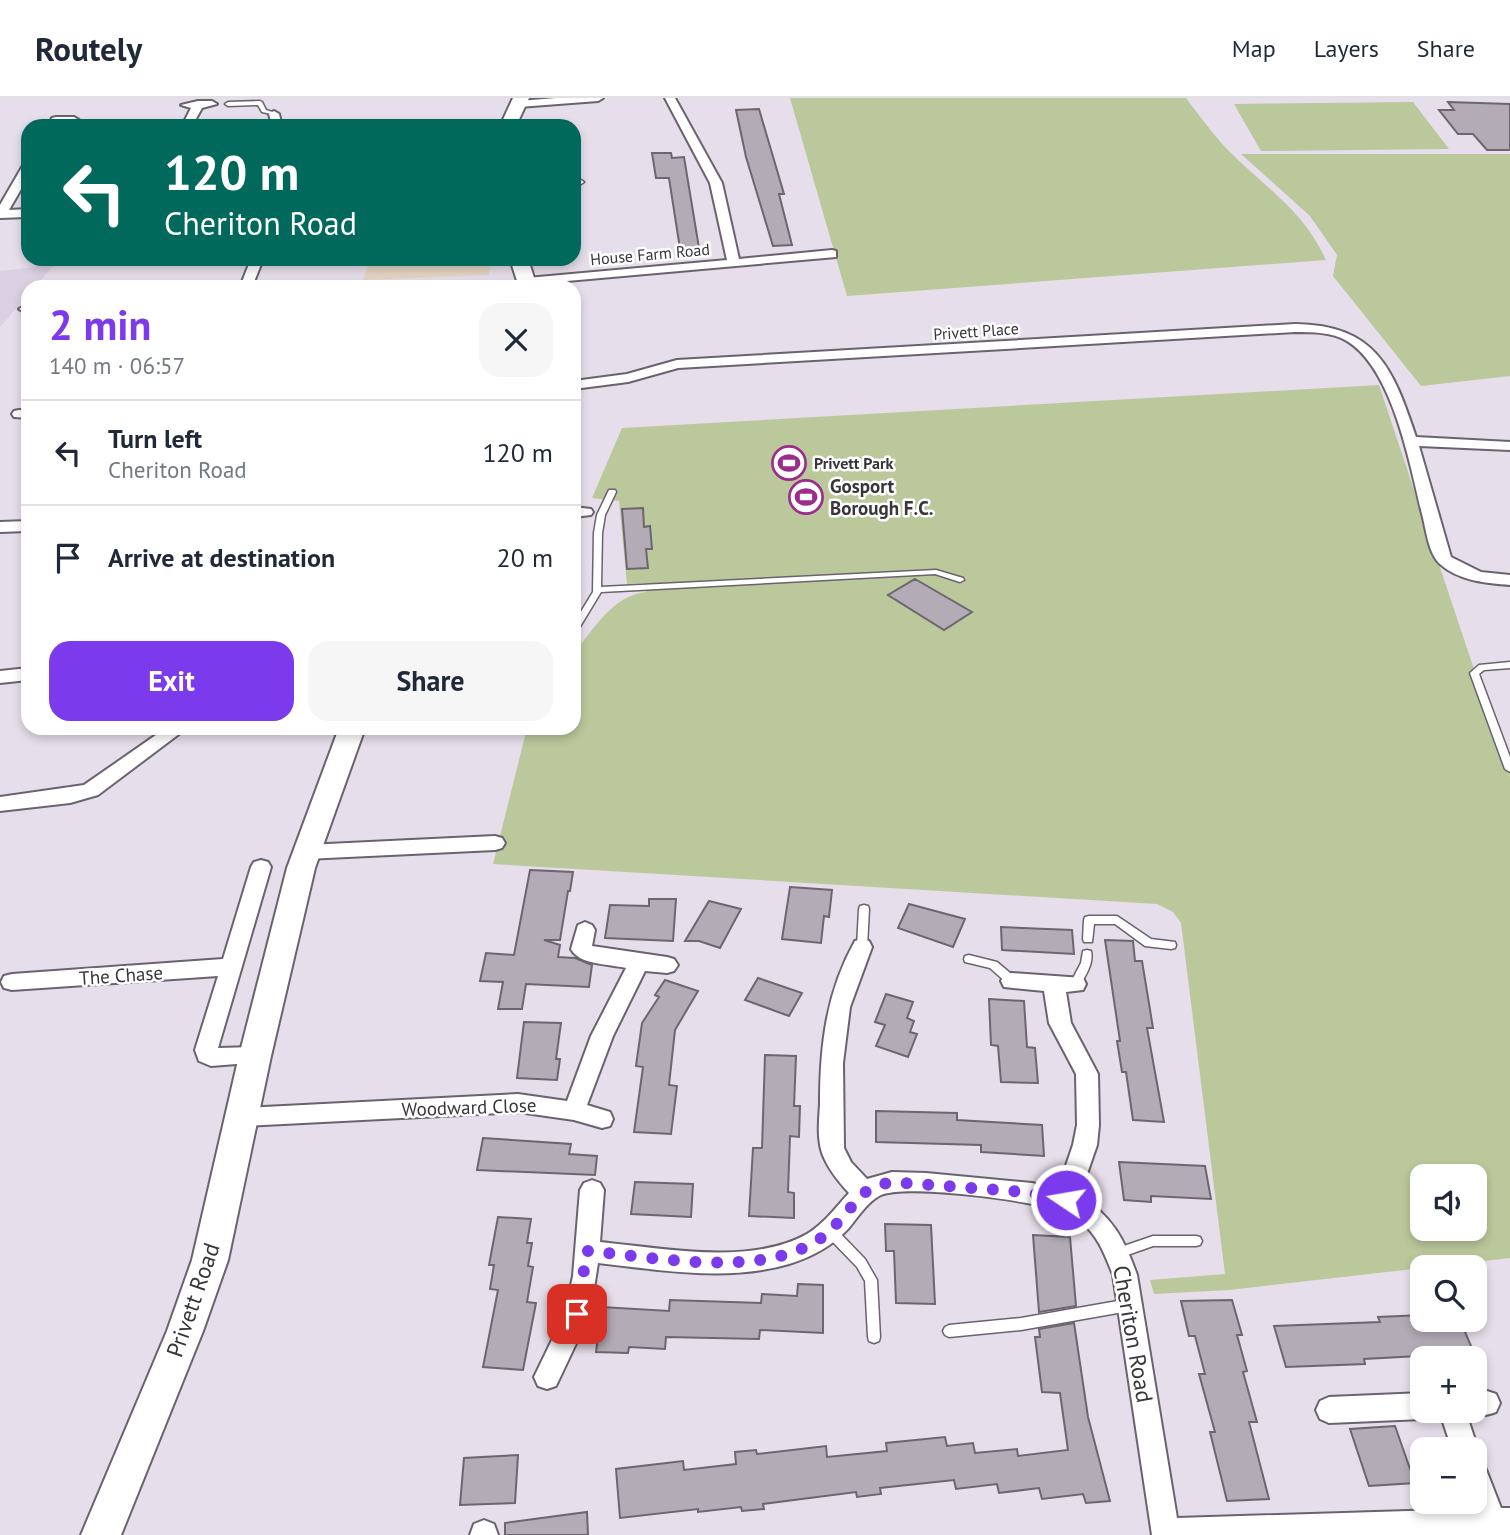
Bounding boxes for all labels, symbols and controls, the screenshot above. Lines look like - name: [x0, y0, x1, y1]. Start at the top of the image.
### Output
- text: Routely: [35, 27, 142, 70]
- text: Map: [1232, 33, 1276, 64]
- text: Layers: [1314, 33, 1379, 64]
- text: Share: [1417, 33, 1475, 64]
- text: 120 m: [164, 140, 299, 204]
- icon: left: [49, 147, 140, 238]
- text: Cheriton Road: [164, 202, 357, 244]
- street label: House Farm Road: [589, 239, 711, 269]
- text: 2 min: [49, 297, 151, 352]
- button: close: [479, 303, 553, 377]
- street label: Privett Place: [933, 318, 1019, 344]
- text: 140 m · 06:57: [49, 351, 185, 380]
- text: Turn left: [108, 422, 202, 455]
- icon: left: [49, 434, 87, 472]
- text: 120 m: [482, 436, 553, 469]
- sports icon: Privett Park: [770, 444, 808, 482]
- place label: Privett Park: [814, 453, 894, 473]
- text: Cheriton Road: [108, 455, 247, 484]
- place label: Gosport Borough F.C.: [830, 474, 934, 520]
- sports icon: Gosport Borough F.C.: [787, 478, 825, 516]
- icon: arrive: [49, 539, 87, 577]
- text: Arrive at destination: [108, 541, 335, 574]
- text: 20 m: [497, 541, 553, 574]
- button: Exit: [49, 641, 294, 721]
- button: Share: [308, 641, 553, 721]
- street label: The Chase: [78, 960, 164, 990]
- street label: Woodward Close: [401, 1093, 537, 1121]
- position arrow: [1029, 1163, 1103, 1237]
- map controls: [1410, 1164, 1487, 1514]
- button: sound: [1410, 1164, 1487, 1241]
- street label: Privett Road: [159, 1239, 226, 1361]
- button: search: [1410, 1255, 1487, 1332]
- street label: Cheriton Road: [1107, 1263, 1160, 1405]
- pin: [547, 1284, 607, 1344]
- icon: arrive: [558, 1295, 596, 1333]
- button: +: [1410, 1346, 1487, 1423]
- button: −: [1410, 1437, 1487, 1514]

